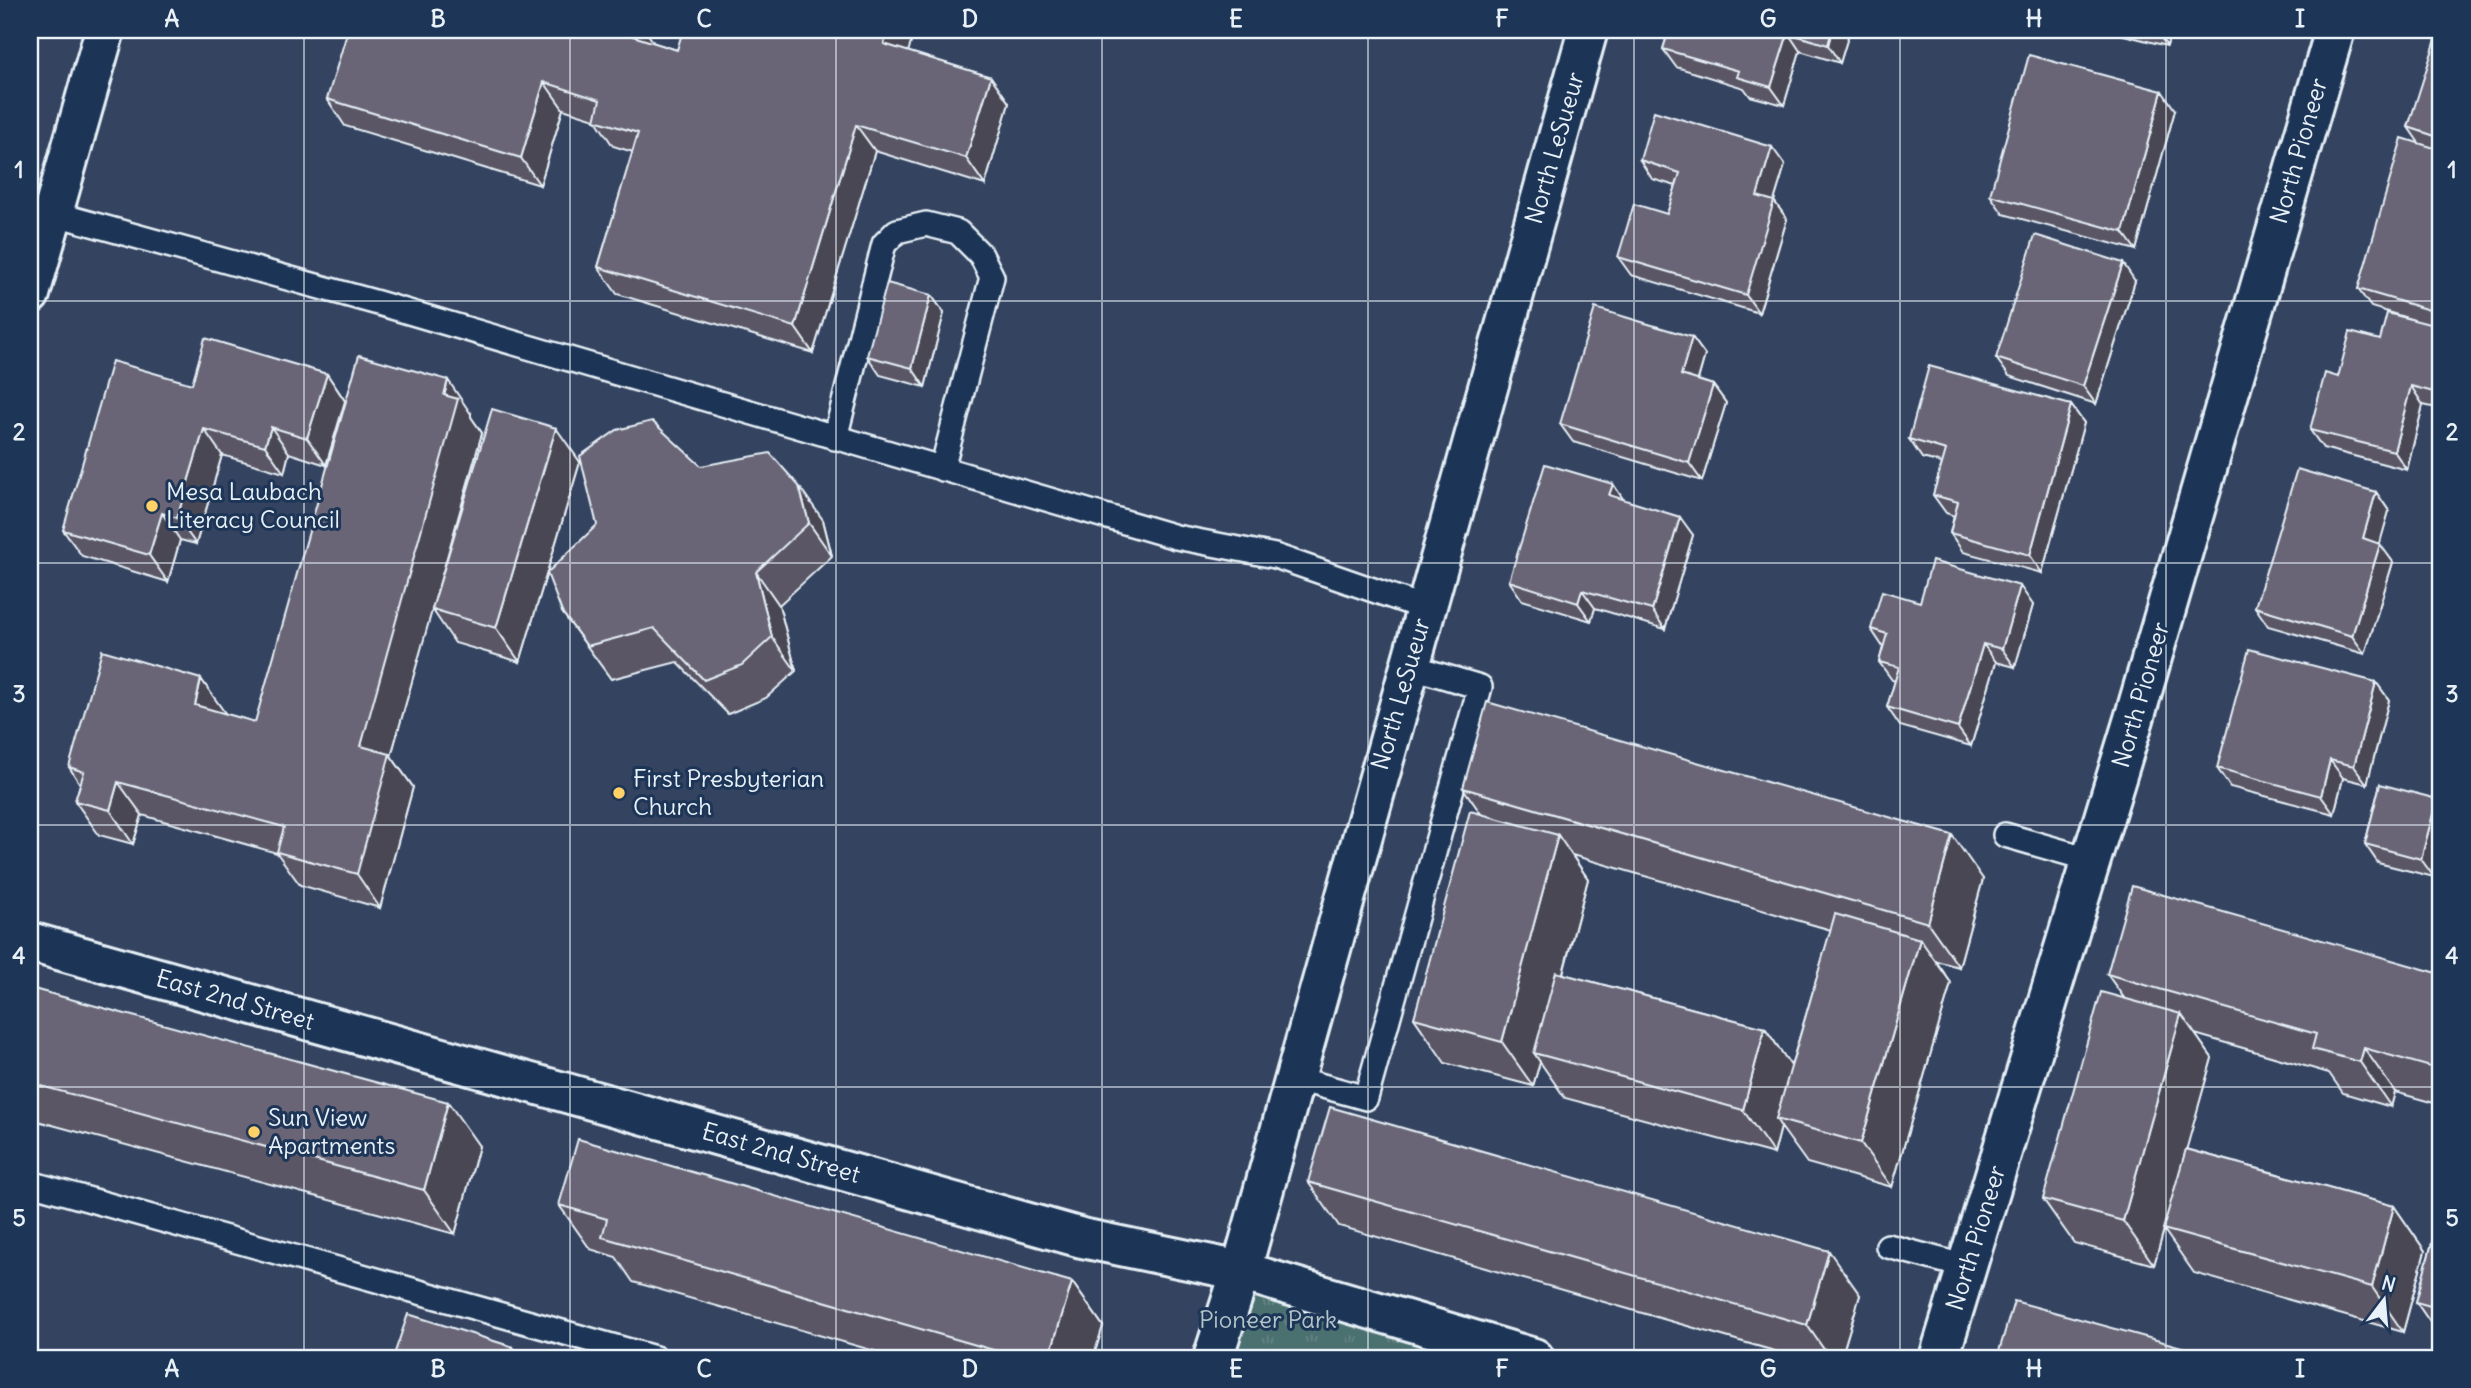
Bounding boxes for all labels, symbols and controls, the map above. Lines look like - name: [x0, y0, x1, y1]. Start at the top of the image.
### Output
- text: A: [165, 4, 180, 33]
- text: B: [430, 4, 446, 33]
- text: C: [696, 4, 712, 33]
- text: D: [962, 4, 978, 33]
- text: E: [1229, 4, 1243, 33]
- text: F: [1495, 4, 1509, 33]
- text: G: [1760, 4, 1776, 33]
- text: H: [2026, 4, 2042, 33]
- text: I: [2295, 4, 2305, 33]
- street label: North LeSueur: [1518, 68, 1590, 227]
- street label: North Pioneer: [2263, 74, 2333, 227]
- text: 1: [14, 155, 24, 184]
- text: 1: [2447, 155, 2457, 184]
- text: 2: [13, 417, 26, 446]
- text: 2: [2446, 417, 2459, 446]
- place label: Mesa Laubach Literacy Council: [166, 476, 340, 534]
- marker: Mesa Laubach Literacy Council: [144, 498, 160, 514]
- street label: North LeSueur: [1364, 614, 1436, 773]
- street label: North Pioneer: [2105, 618, 2175, 771]
- text: 3: [12, 679, 26, 708]
- text: 3: [2445, 679, 2459, 708]
- place label: First Presbyterian Church: [633, 763, 824, 821]
- marker: First Presbyterian Church: [611, 785, 627, 801]
- text: 4: [12, 941, 26, 970]
- text: 4: [2445, 941, 2459, 970]
- street label: East 2nd Street: [153, 962, 318, 1036]
- place label: Sun View Apartments: [268, 1102, 395, 1160]
- street label: East 2nd Street: [699, 1115, 864, 1189]
- marker: Sun View Apartments: [246, 1124, 262, 1140]
- street label: North Pioneer: [1939, 1161, 2011, 1314]
- text: 5: [12, 1203, 26, 1232]
- text: 5: [2445, 1203, 2459, 1232]
- north arrow: [2348, 1266, 2418, 1336]
- text: N: [2379, 1270, 2398, 1297]
- park label: Pioneer Park: [1199, 1304, 1337, 1334]
- text: A: [165, 1354, 180, 1383]
- text: B: [430, 1354, 446, 1383]
- text: C: [696, 1354, 712, 1383]
- text: D: [962, 1354, 978, 1383]
- text: E: [1229, 1354, 1243, 1383]
- text: F: [1495, 1354, 1509, 1383]
- text: G: [1760, 1354, 1776, 1383]
- text: H: [2026, 1354, 2042, 1383]
- text: I: [2295, 1354, 2305, 1383]

